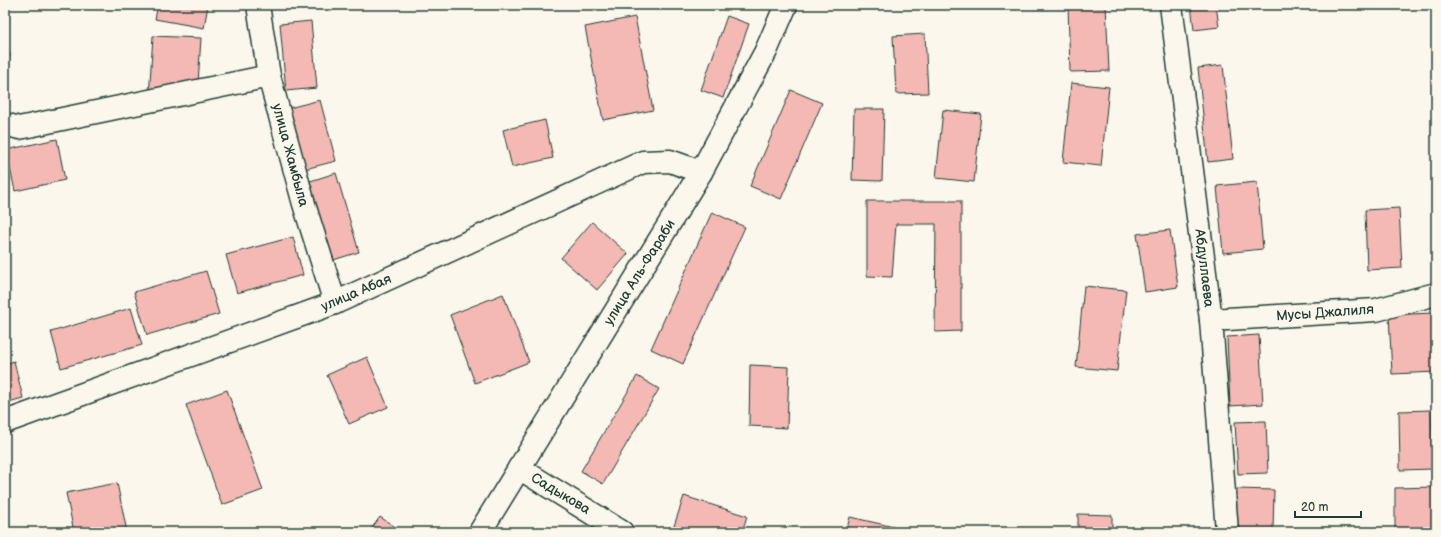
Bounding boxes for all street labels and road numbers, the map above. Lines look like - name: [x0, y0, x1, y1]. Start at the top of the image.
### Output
- street label: улица Жамбыла: [269, 102, 313, 209]
- street label: улица Аль-Фараби: [600, 216, 679, 328]
- street label: Абдуллаева: [1191, 227, 1218, 309]
- street label: улица Абая: [318, 270, 394, 315]
- street label: Мусы Джалиля: [1276, 301, 1375, 324]
- street label: Садыкова: [528, 469, 594, 518]

